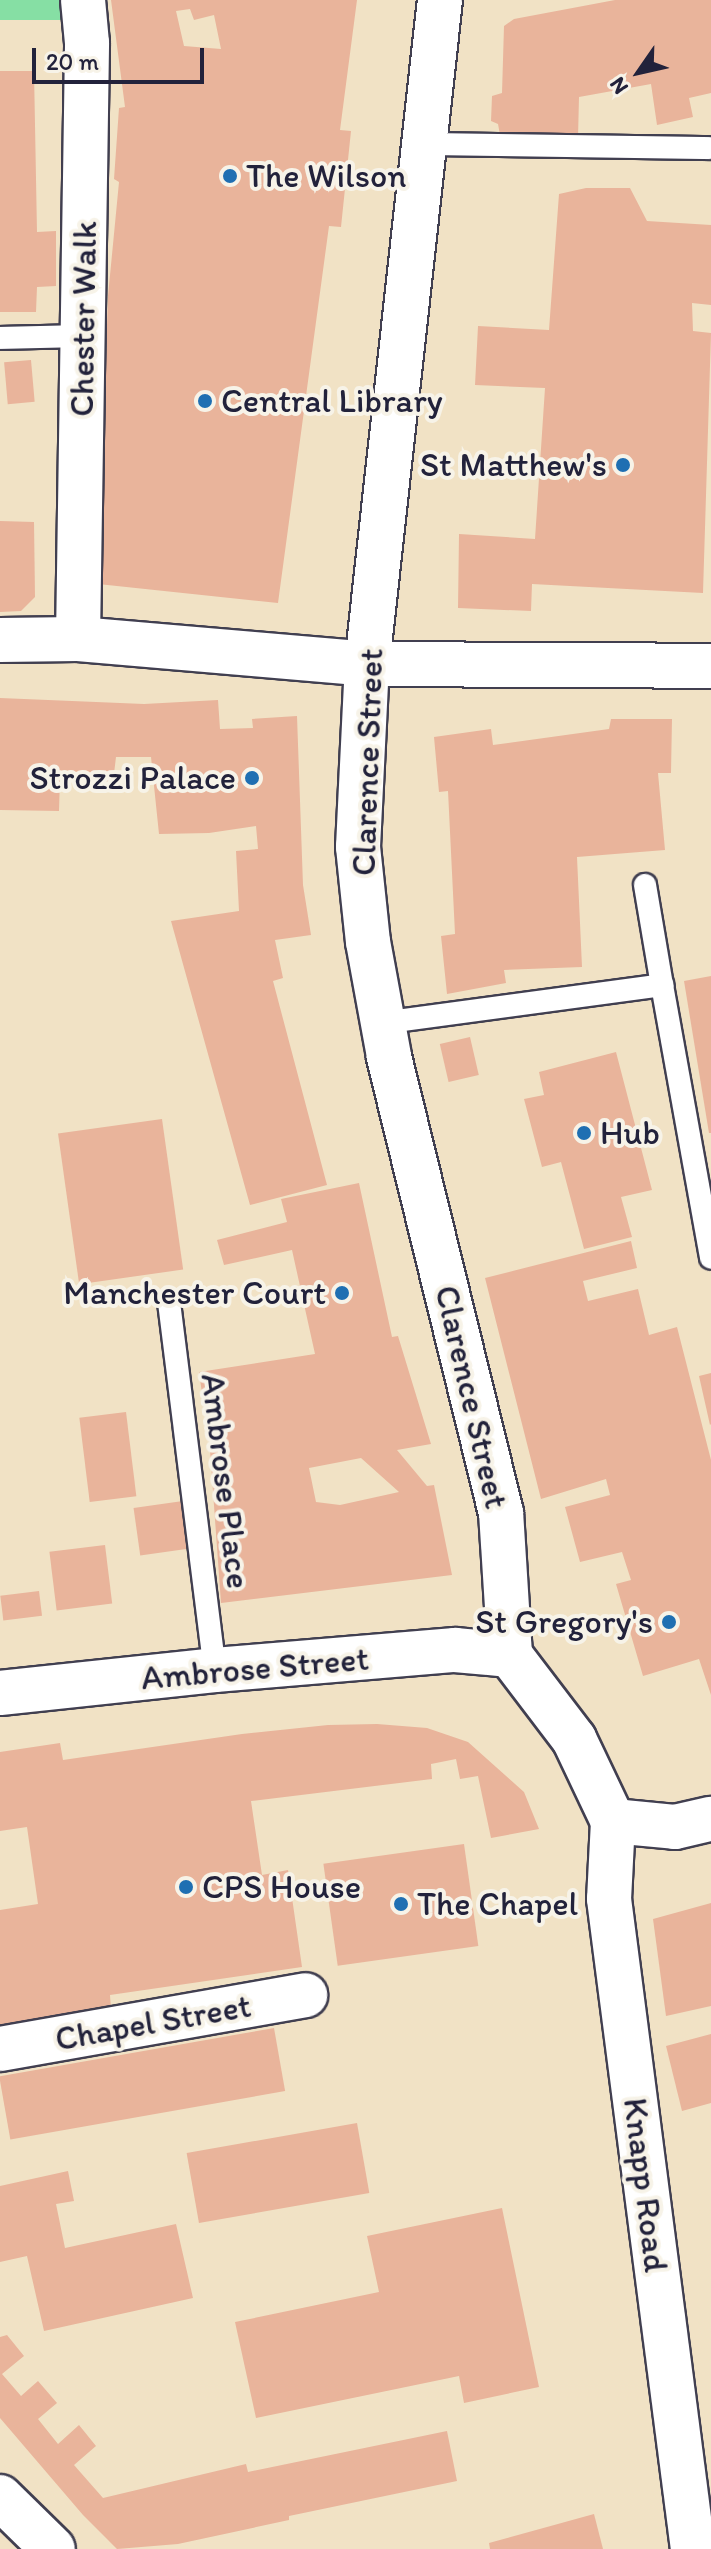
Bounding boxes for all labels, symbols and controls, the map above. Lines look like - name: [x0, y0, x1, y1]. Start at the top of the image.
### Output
- scale bar: [36, 32, 208, 82]
- north arrow: [599, 32, 679, 112]
- text: 20 m: [46, 47, 99, 76]
- text: N: [603, 72, 634, 99]
- place label: The Wilson: [246, 156, 406, 196]
- marker: The Wilson: [221, 167, 239, 185]
- street label: Chester Walk: [61, 222, 105, 416]
- place label: Central Library: [221, 381, 441, 421]
- marker: Central Library: [196, 392, 214, 410]
- place label: St Matthew's: [420, 445, 607, 485]
- marker: St Matthew's: [614, 456, 632, 474]
- street label: Clarence Street: [343, 648, 391, 876]
- place label: Strozzi Palace: [32, 758, 236, 798]
- marker: Strozzi Palace: [243, 769, 261, 787]
- place label: Hub: [600, 1113, 660, 1153]
- marker: Hub: [575, 1124, 593, 1142]
- place label: Manchester Court: [63, 1273, 326, 1313]
- street label: Clarence Street: [427, 1282, 517, 1512]
- marker: Manchester Court: [333, 1284, 351, 1302]
- street label: Ambrose Place: [193, 1371, 259, 1591]
- place label: St Gregory's: [475, 1602, 653, 1642]
- marker: St Gregory's: [660, 1613, 678, 1631]
- street label: Ambrose Street: [140, 1638, 370, 1698]
- place label: CPS House: [202, 1867, 361, 1907]
- marker: CPS House: [177, 1878, 195, 1896]
- place label: The Chapel: [417, 1884, 579, 1924]
- marker: The Chapel: [392, 1895, 410, 1913]
- street label: Chapel Street: [52, 1985, 254, 2059]
- street label: Knapp Road: [615, 2096, 677, 2274]

